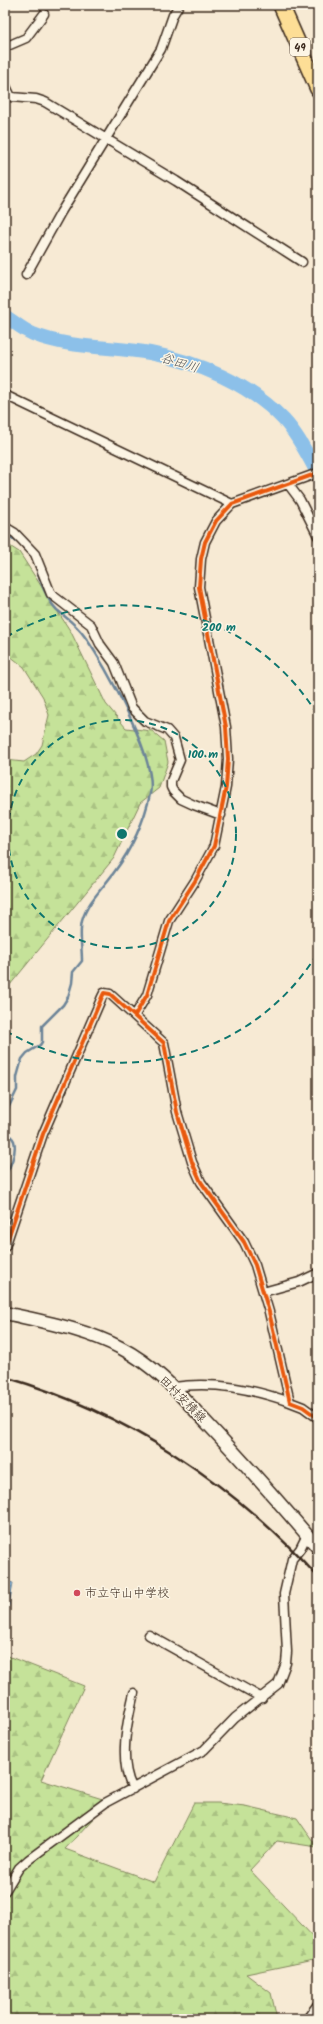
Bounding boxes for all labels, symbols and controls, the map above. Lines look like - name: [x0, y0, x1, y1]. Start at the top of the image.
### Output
- road number: 49: [290, 38, 310, 56]
- water label: 谷田川: [158, 348, 201, 379]
- text: 200 m: [202, 618, 236, 637]
- text: 100 m: [188, 745, 218, 764]
- centre of rings: [115, 827, 129, 841]
- street label: 田村安積線: [155, 1371, 211, 1427]
- place label: 市立守山中学校: [85, 1584, 169, 1603]
- marker: 市立守山中学校: [72, 1588, 82, 1598]

